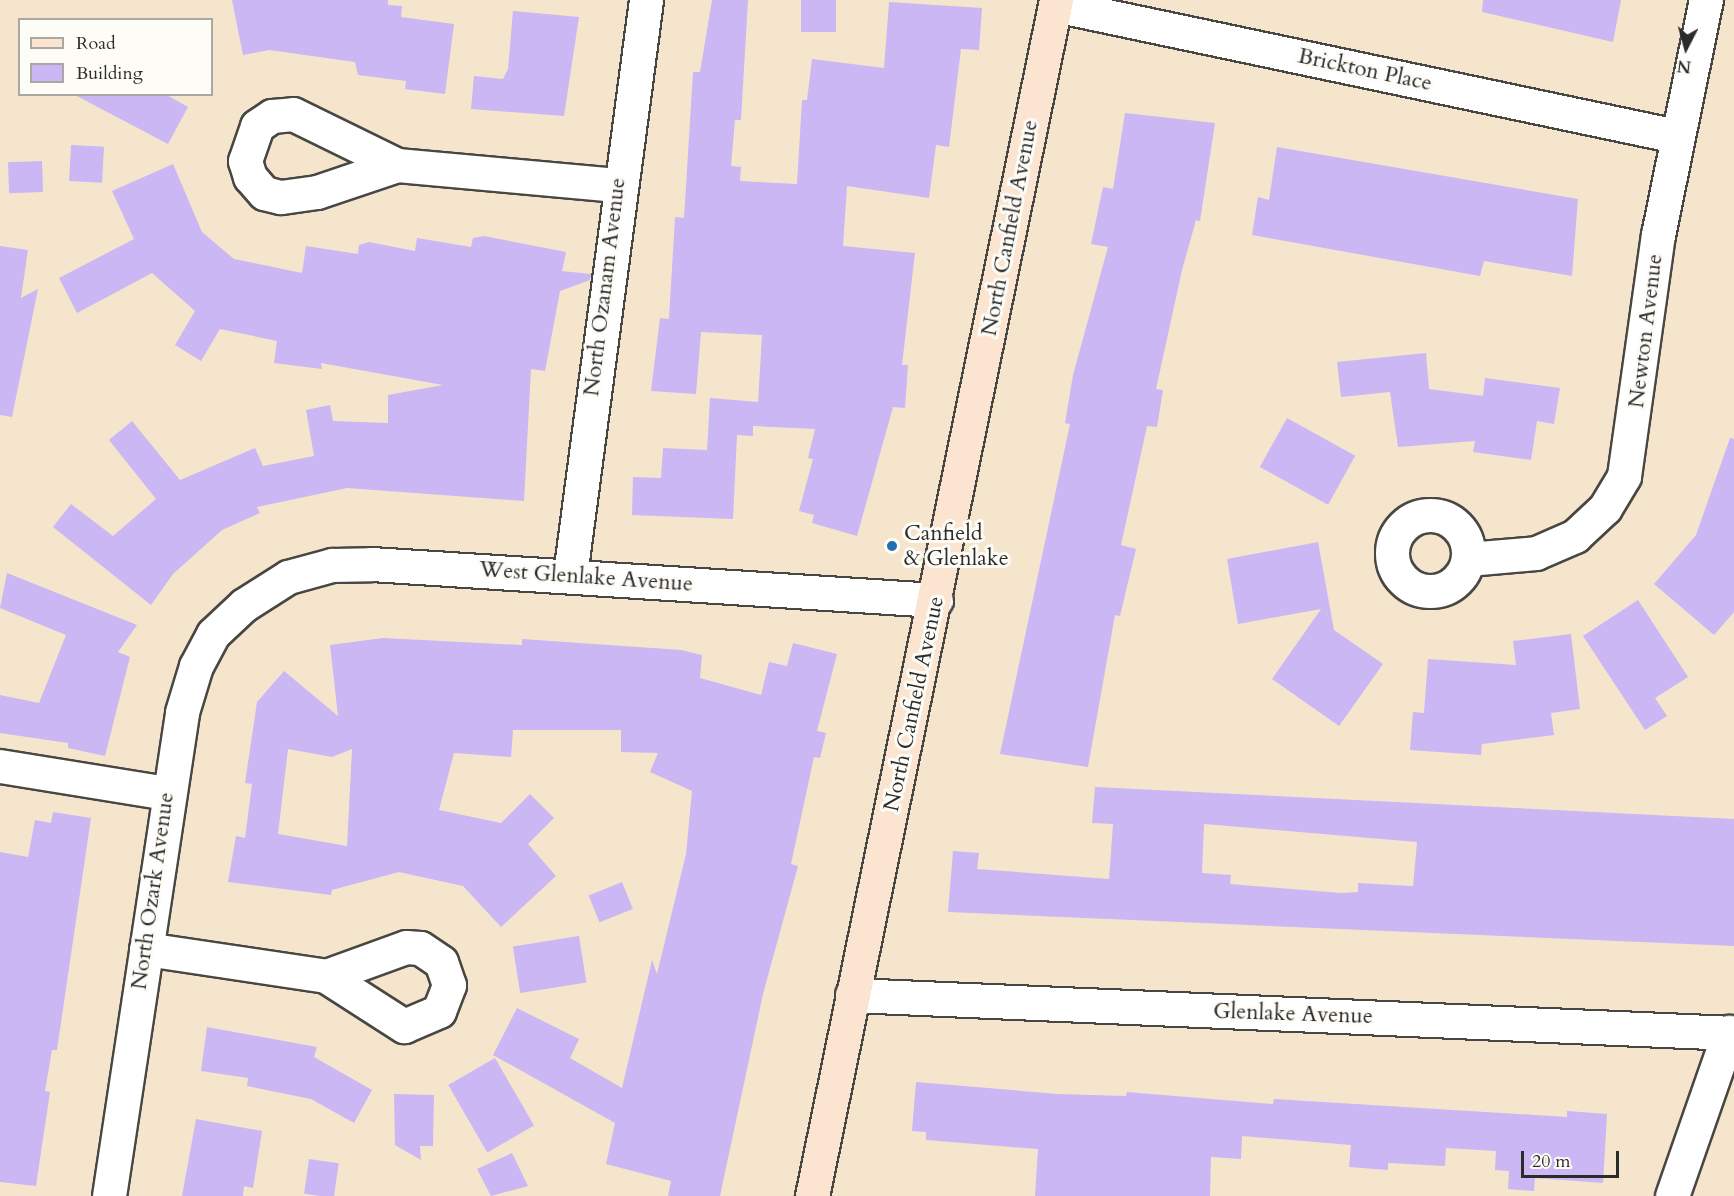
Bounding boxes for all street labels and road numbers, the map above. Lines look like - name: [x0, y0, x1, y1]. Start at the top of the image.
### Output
- street label: Brickton Place: [1296, 43, 1434, 97]
- street label: North Canfield Avenue: [976, 118, 1044, 338]
- street label: North Ozanam Avenue: [579, 176, 631, 398]
- street label: Newton Avenue: [1623, 252, 1669, 410]
- street label: West Glenlake Avenue: [478, 556, 694, 598]
- street label: North Canfield Avenue: [878, 594, 950, 814]
- street label: North Ozark Avenue: [126, 791, 180, 991]
- street label: Glenlake Avenue: [1213, 998, 1373, 1030]

